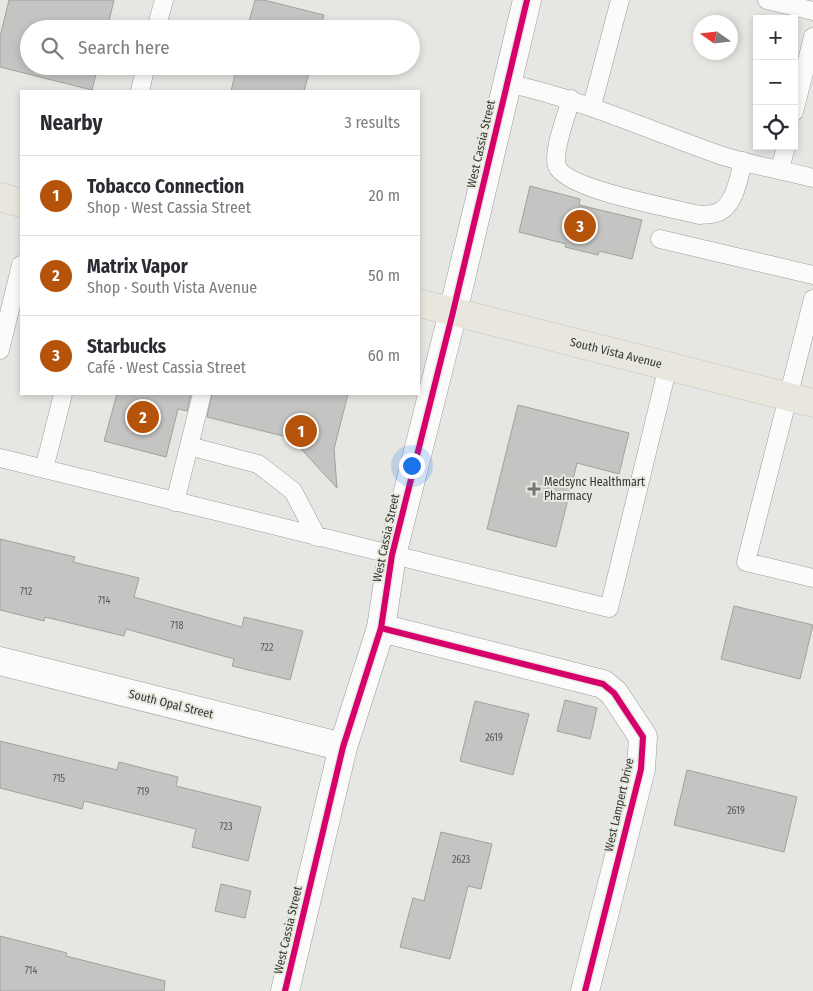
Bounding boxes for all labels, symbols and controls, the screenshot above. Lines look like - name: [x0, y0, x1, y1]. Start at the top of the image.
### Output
- north arrow: [693, 15, 738, 60]
- map controls: [753, 15, 798, 150]
- button: +: [753, 15, 798, 60]
- search box: [20, 20, 420, 75]
- icon: search: [38, 34, 66, 62]
- text: Search here: [78, 36, 170, 59]
- button: −: [753, 60, 798, 105]
- street label: West Cassia Street: [464, 99, 498, 189]
- button: locate: [753, 105, 798, 150]
- text: Nearby: [40, 110, 102, 136]
- text: 3 results: [344, 113, 400, 132]
- text: Tobacco Connection: [87, 175, 244, 198]
- text: 1: [53, 186, 59, 205]
- text: 20 m: [369, 186, 400, 205]
- text: Shop · West Cassia Street: [87, 198, 251, 217]
- pin: 3: [564, 207, 596, 245]
- text: Matrix Vapor: [87, 255, 188, 278]
- text: 2: [52, 266, 60, 285]
- text: 50 m: [368, 266, 400, 285]
- text: Shop · South Vista Avenue: [87, 278, 257, 297]
- text: Starbucks: [87, 335, 166, 358]
- street label: South Vista Avenue: [568, 335, 664, 371]
- text: 3: [52, 346, 60, 365]
- text: 60 m: [368, 346, 400, 365]
- text: Café · West Cassia Street: [87, 358, 246, 377]
- pin: 2: [127, 398, 159, 436]
- pin: 1: [285, 412, 317, 450]
- your location: [399, 453, 425, 479]
- place label: Medsync Healthmart Pharmacy: [544, 475, 645, 503]
- marker: Medsync Healthmart Pharmacy: [528, 483, 540, 495]
- street label: West Cassia Street: [370, 493, 402, 583]
- house number: 712: [20, 586, 33, 598]
- house number: 714: [98, 595, 110, 607]
- house number: 718: [171, 620, 183, 632]
- house number: 722: [261, 642, 274, 654]
- street label: South Opal Street: [127, 687, 215, 721]
- house number: 2619: [485, 732, 503, 744]
- street label: West Lampert Drive: [601, 757, 637, 853]
- house number: 715: [53, 773, 66, 785]
- house number: 719: [137, 786, 149, 798]
- house number: 2619: [727, 805, 745, 817]
- house number: 723: [220, 821, 233, 833]
- house number: 2623: [452, 854, 471, 866]
- street label: West Cassia Street: [271, 885, 305, 975]
- house number: 714: [25, 965, 37, 977]

